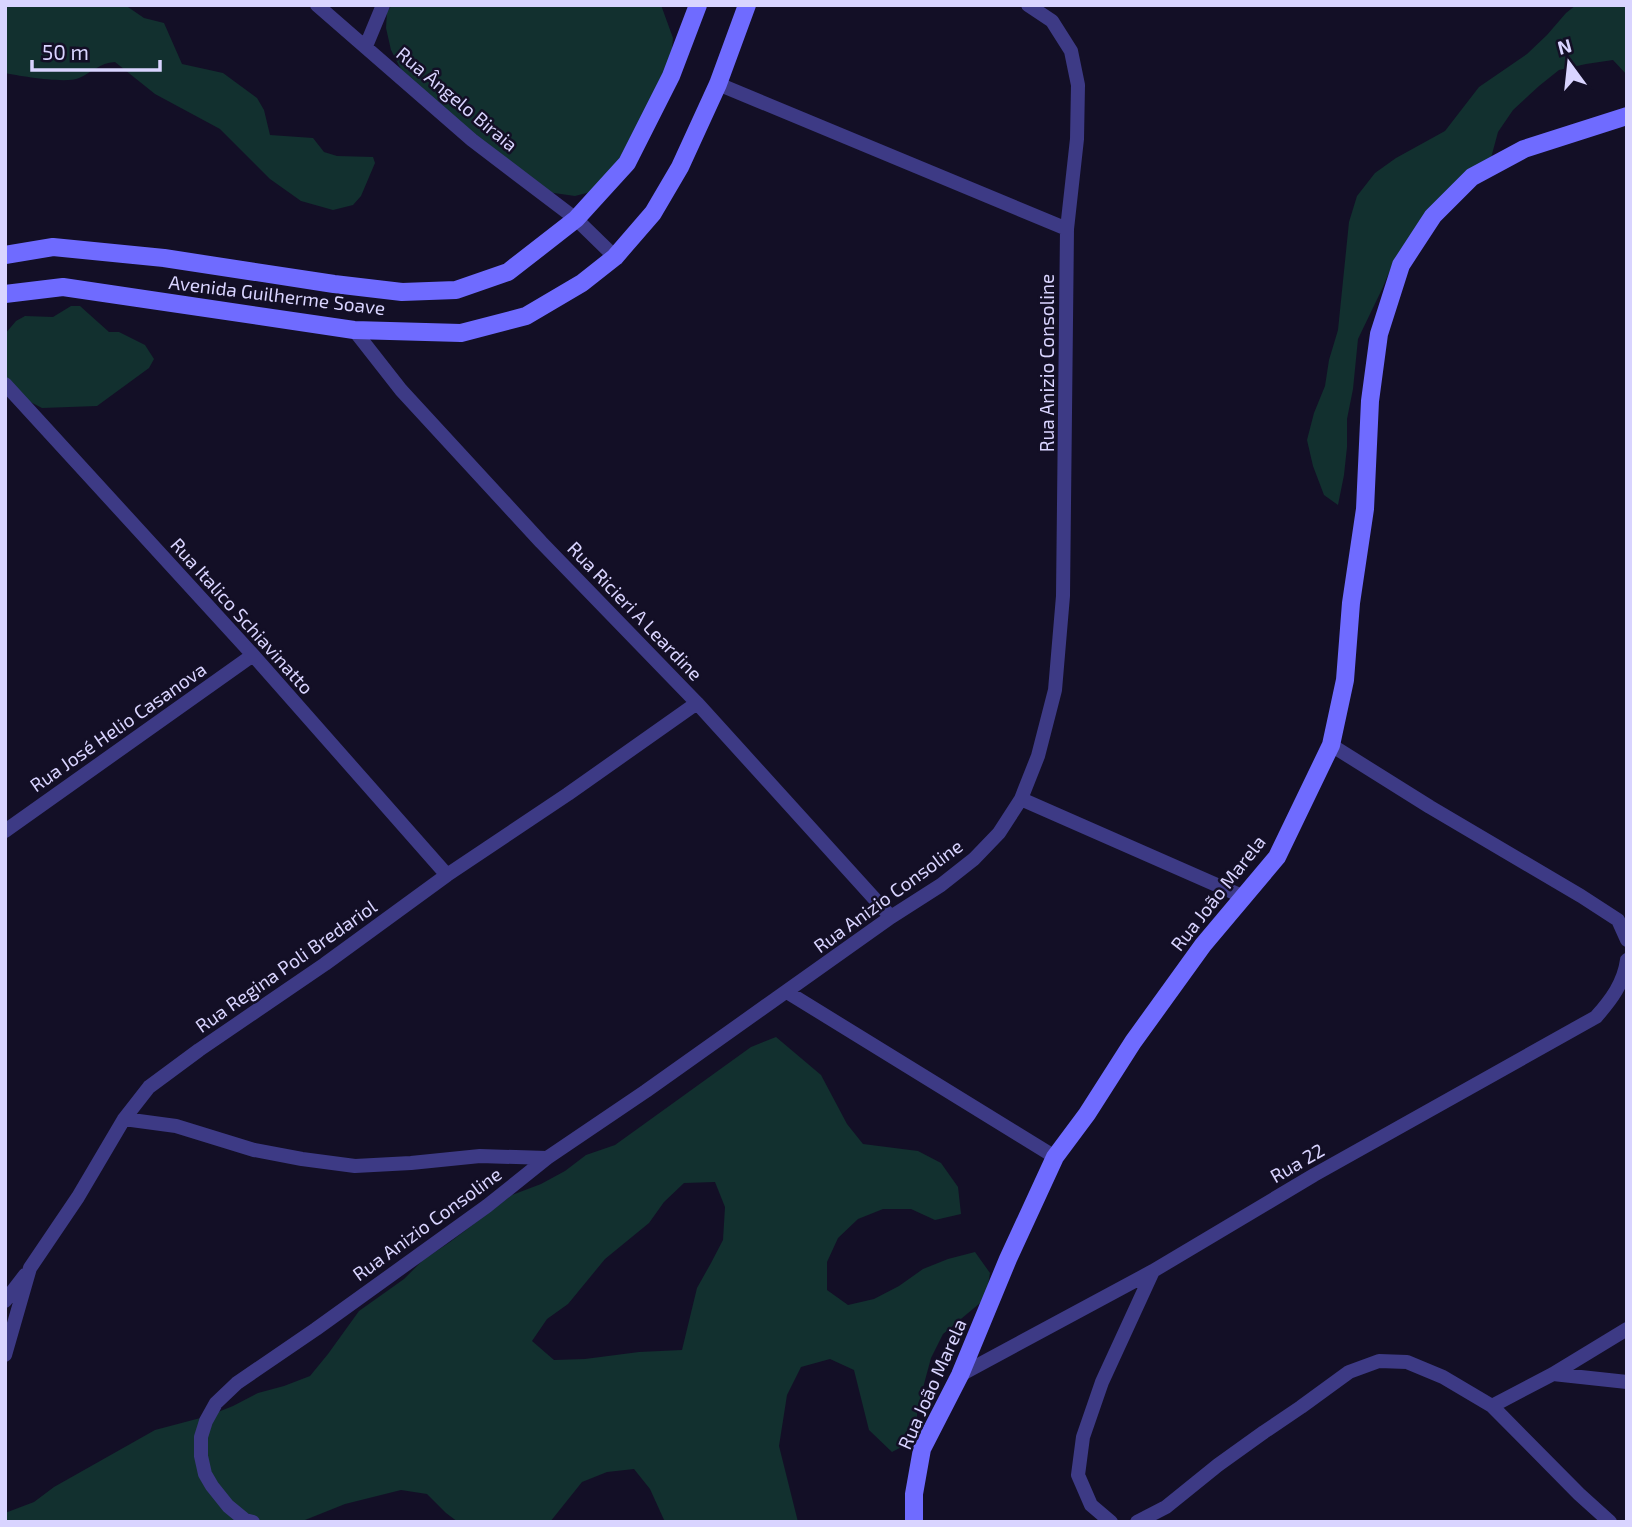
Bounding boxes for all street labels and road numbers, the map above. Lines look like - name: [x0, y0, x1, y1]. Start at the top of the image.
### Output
- street label: Rua Ângelo Biraia: [392, 41, 522, 156]
- street label: Avenida Guilherme Soave: [167, 270, 387, 319]
- street label: Rua Anizio Consoline: [1035, 274, 1058, 452]
- street label: Rua Italico Schiavinatto: [166, 533, 319, 698]
- street label: Rua Ricieri A Leardine: [563, 536, 708, 685]
- street label: Rua José Helio Casanova: [25, 657, 210, 796]
- street label: Rua João Marela: [1165, 830, 1270, 955]
- street label: Rua Anizio Consoline: [809, 834, 967, 957]
- street label: Rua Regina Poli Bredariol: [191, 894, 381, 1037]
- street label: Rua 22: [1266, 1138, 1328, 1187]
- street label: Rua Anizio Consoline: [348, 1162, 506, 1285]
- street label: Rua João Marela: [892, 1315, 971, 1453]

